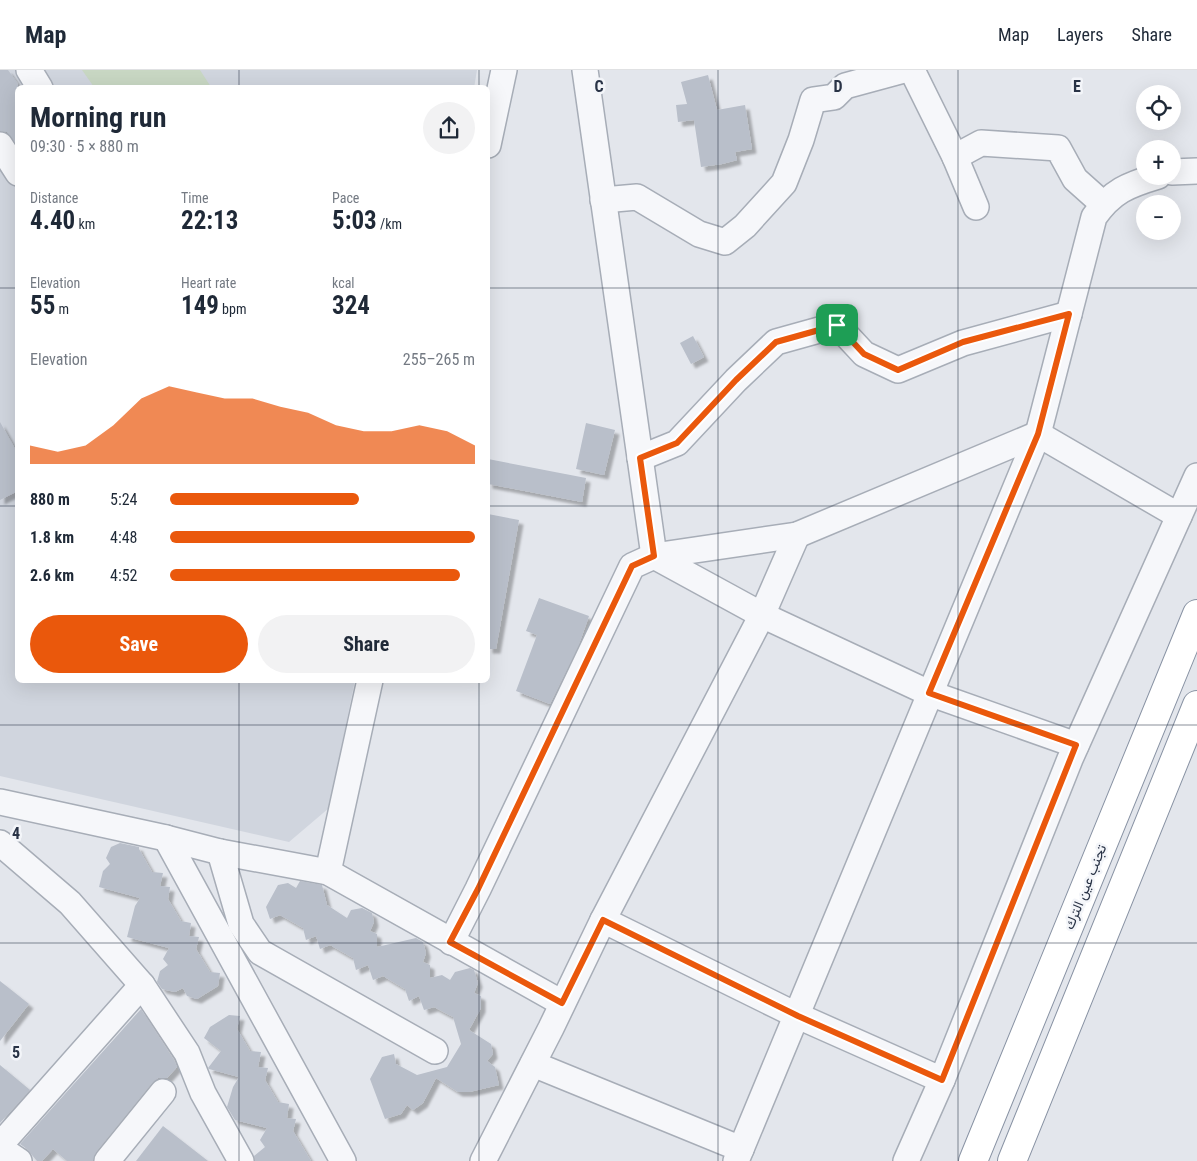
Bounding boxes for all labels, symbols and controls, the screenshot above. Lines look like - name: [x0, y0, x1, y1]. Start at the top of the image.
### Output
- text: Map: [25, 21, 66, 49]
- text: Map: [998, 24, 1029, 45]
- text: Layers: [1057, 24, 1104, 45]
- text: Share: [1132, 24, 1172, 45]
- text: C: [594, 77, 604, 96]
- text: D: [833, 77, 843, 96]
- text: E: [1073, 77, 1081, 96]
- map controls: [1136, 85, 1181, 240]
- button: locate: [1136, 85, 1181, 130]
- text: Morning run: [30, 101, 166, 134]
- button: share: [423, 102, 475, 154]
- text: 09:30 · 5 × 880 m: [30, 137, 139, 156]
- button: +: [1136, 140, 1181, 185]
- text: Distance: [30, 190, 78, 206]
- text: Time: [181, 190, 209, 206]
- text: Pace: [332, 190, 359, 206]
- button: −: [1136, 195, 1181, 240]
- text: 4.40: [30, 206, 75, 235]
- text: 22:13: [181, 206, 238, 235]
- text: 5:03: [332, 206, 377, 235]
- text: km: [75, 216, 95, 232]
- text: /km: [377, 216, 402, 232]
- text: Elevation: [30, 275, 80, 291]
- text: Heart rate: [181, 275, 236, 291]
- text: kcal: [332, 275, 355, 291]
- text: 55: [30, 291, 55, 320]
- text: 149: [181, 291, 219, 320]
- text: 324: [332, 291, 370, 320]
- text: m: [55, 301, 69, 317]
- text: bpm: [219, 301, 246, 317]
- pin: [816, 304, 858, 346]
- icon: arrive: [823, 311, 851, 339]
- text: Elevation: [30, 350, 88, 369]
- text: 255–265 m: [403, 350, 475, 369]
- text: 880 m: [30, 490, 70, 509]
- text: 5:24: [110, 490, 137, 509]
- text: 1.8 km: [30, 528, 74, 547]
- text: 4:48: [110, 528, 137, 547]
- text: 2.6 km: [30, 566, 74, 585]
- text: 4:52: [110, 566, 137, 585]
- button: Save: [30, 615, 248, 673]
- button: Share: [258, 615, 475, 673]
- text: 4: [12, 824, 20, 843]
- street label: تجنب عين الترك: [1061, 842, 1110, 932]
- text: 5: [12, 1043, 20, 1062]

